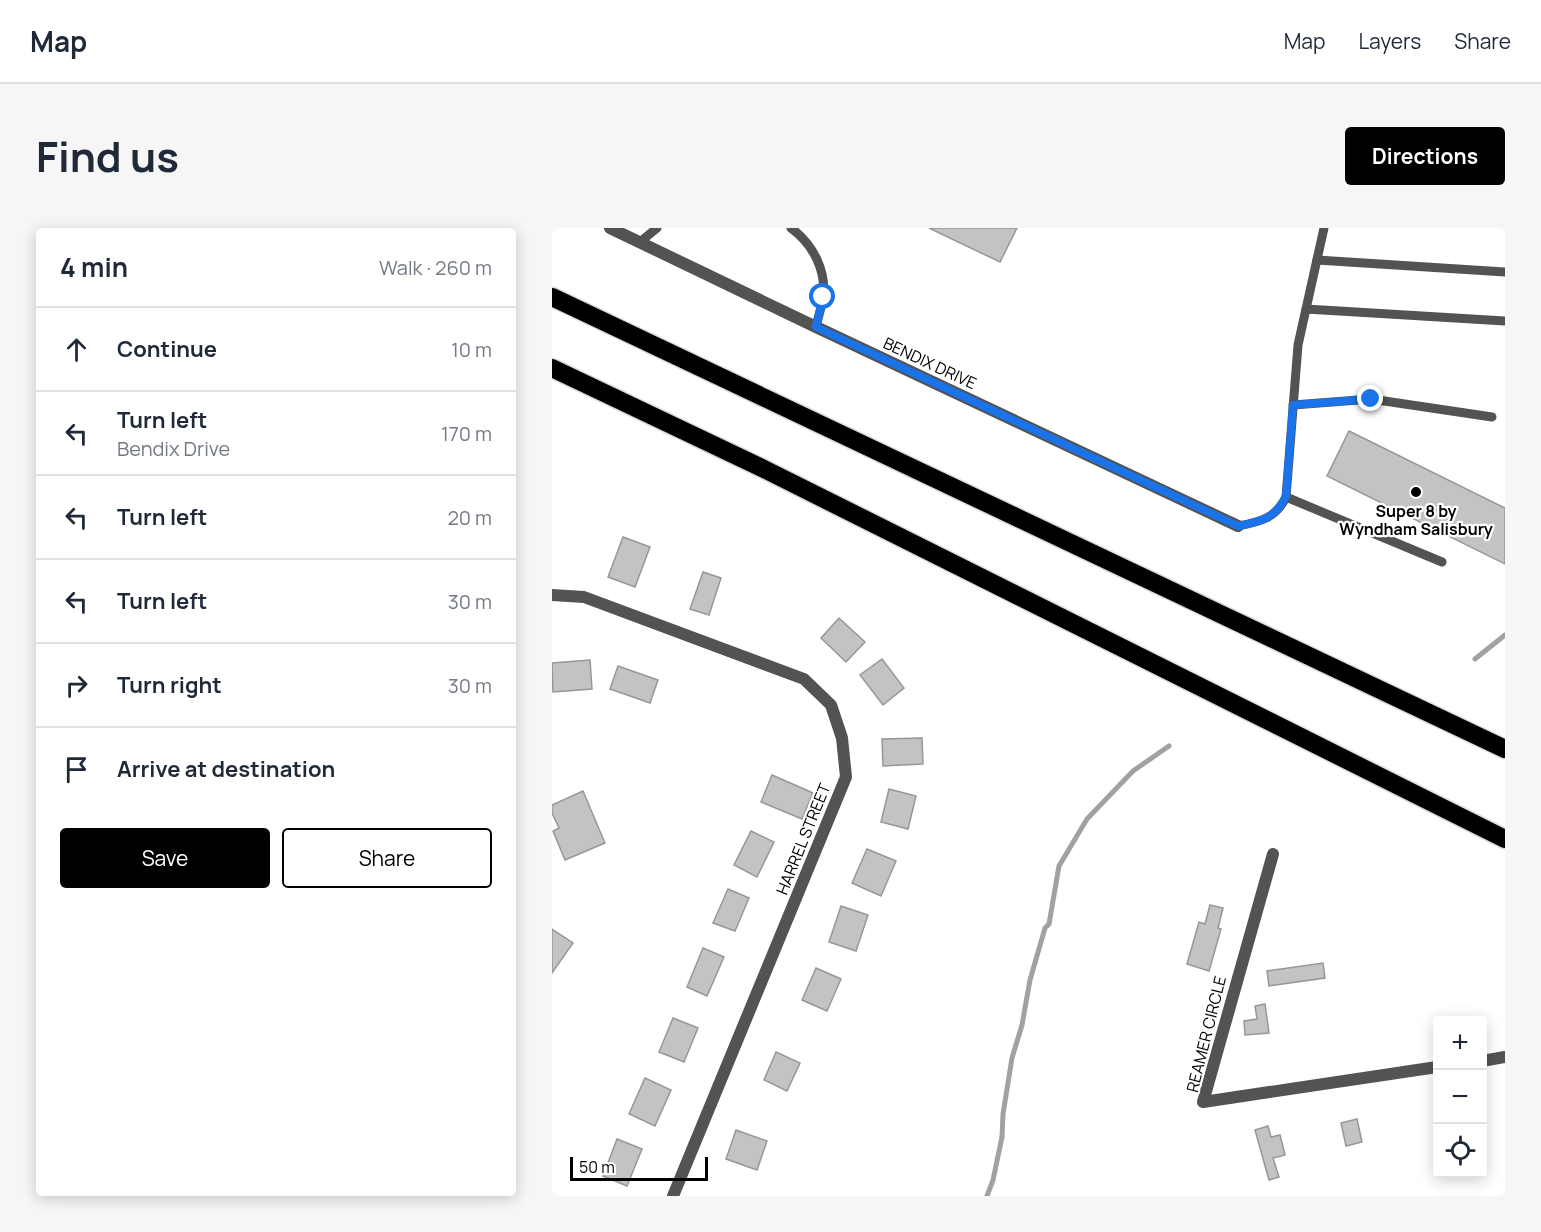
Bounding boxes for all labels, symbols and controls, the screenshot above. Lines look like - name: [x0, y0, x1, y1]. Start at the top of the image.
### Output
- text: Map: [30, 22, 87, 60]
- text: Map: [1284, 27, 1325, 55]
- text: Layers: [1358, 27, 1421, 55]
- text: Share: [1454, 27, 1511, 55]
- text: Find us: [36, 127, 179, 185]
- button: Directions: [1345, 127, 1505, 185]
- text: 4 min: [60, 249, 128, 285]
- text: Walk · 260 m: [379, 254, 492, 281]
- route start: [809, 283, 835, 309]
- street label: BENDIX DRIVE: [880, 332, 980, 394]
- icon: ahead: [60, 333, 93, 366]
- text: Continue: [117, 334, 217, 364]
- text: 10 m: [451, 336, 492, 363]
- route end: [1357, 385, 1383, 411]
- text: Turn left: [117, 405, 207, 435]
- icon: left: [60, 417, 93, 450]
- text: 170 m: [441, 420, 492, 447]
- text: Bendix Drive: [117, 435, 230, 462]
- marker: Super 8 by Wyndham Salisbury: [1409, 485, 1423, 499]
- place label: Super 8 by Wyndham Salisbury: [1339, 500, 1493, 540]
- icon: left: [60, 501, 93, 534]
- text: Turn left: [117, 502, 207, 532]
- text: 20 m: [447, 504, 492, 531]
- icon: left: [60, 585, 93, 618]
- text: Turn left: [117, 586, 207, 616]
- text: 30 m: [448, 588, 492, 615]
- icon: right: [60, 669, 93, 702]
- text: Turn right: [117, 670, 222, 700]
- text: 30 m: [448, 672, 492, 699]
- icon: arrive: [60, 753, 93, 786]
- text: Arrive at destination: [117, 754, 335, 784]
- street label: HARREL STREET: [771, 780, 836, 898]
- button: Save: [60, 828, 270, 888]
- button: Share: [282, 828, 492, 888]
- street label: REAMER CIRCLE: [1181, 974, 1231, 1094]
- map controls: [1433, 1016, 1487, 1178]
- button: +: [1433, 1016, 1487, 1070]
- button: −: [1433, 1070, 1487, 1124]
- button: locate: [1433, 1124, 1487, 1178]
- scale bar: [570, 1154, 708, 1182]
- text: 50 m: [579, 1156, 615, 1178]

